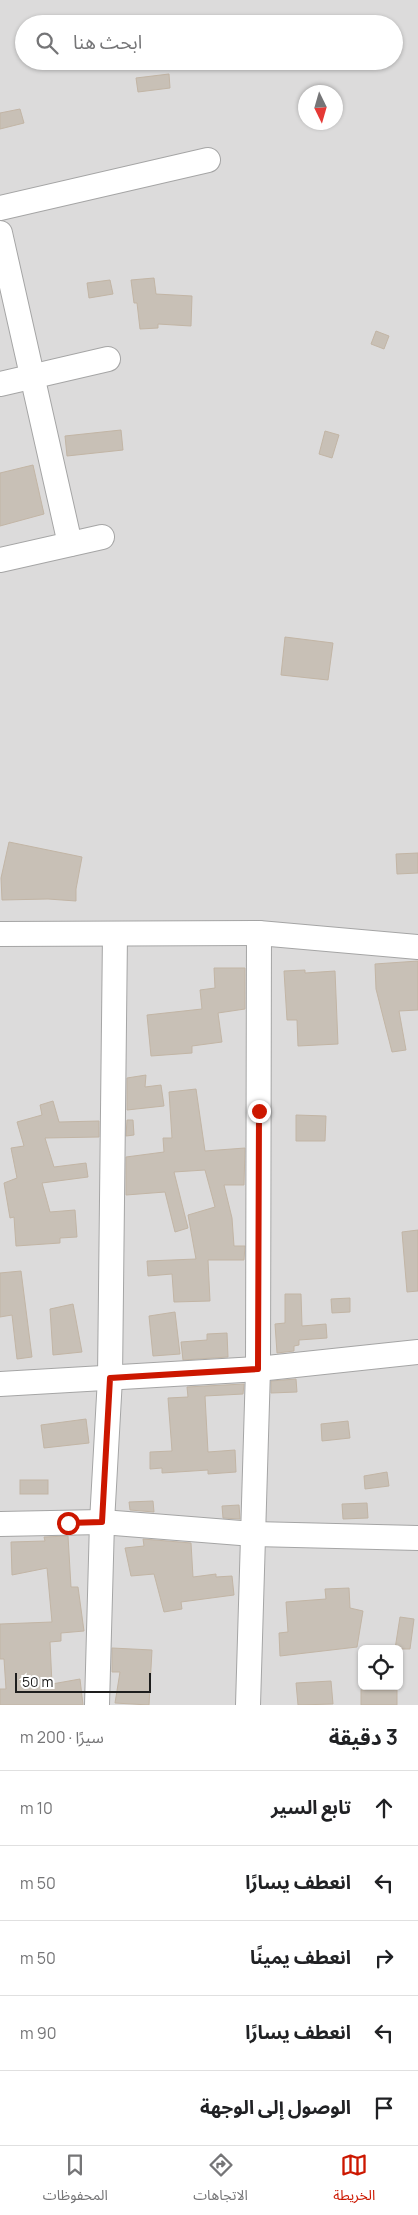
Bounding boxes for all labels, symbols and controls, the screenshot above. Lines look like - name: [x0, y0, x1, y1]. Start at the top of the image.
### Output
- search box: [15, 15, 403, 70]
- icon: search: [33, 29, 61, 57]
- text: ابحث هنا: [73, 29, 142, 55]
- north arrow: [298, 85, 343, 130]
- route end: [248, 1100, 271, 1123]
- route start: [57, 1512, 80, 1535]
- map controls: [358, 1645, 403, 1690]
- button: locate: [358, 1645, 403, 1690]
- scale bar: [15, 1670, 151, 1693]
- text: 50 m: [22, 1672, 53, 1691]
- text: 3 دقيقة: [329, 1723, 398, 1751]
- text: سيرًا · 200 m: [20, 1726, 104, 1748]
- text: تابع السير: [271, 1794, 351, 1820]
- icon: ahead: [370, 1794, 398, 1822]
- text: 10 m: [20, 1797, 53, 1819]
- text: انعطف يسارًا: [245, 1869, 351, 1895]
- icon: left: [370, 1869, 398, 1897]
- text: 50 m: [20, 1872, 56, 1894]
- text: انعطف يمينًا: [250, 1944, 351, 1970]
- icon: right: [370, 1944, 398, 1972]
- text: 50 m: [20, 1947, 56, 1969]
- text: انعطف يسارًا: [245, 2019, 351, 2045]
- icon: left: [370, 2019, 398, 2047]
- text: 90 m: [20, 2022, 56, 2044]
- text: الوصول إلى الوجهة: [200, 2094, 351, 2120]
- icon: arrive: [370, 2094, 398, 2122]
- tab: المحفوظات: [43, 2151, 108, 2210]
- tab: الاتجاهات: [193, 2151, 248, 2210]
- tab: الخريطة: [333, 2151, 375, 2210]

